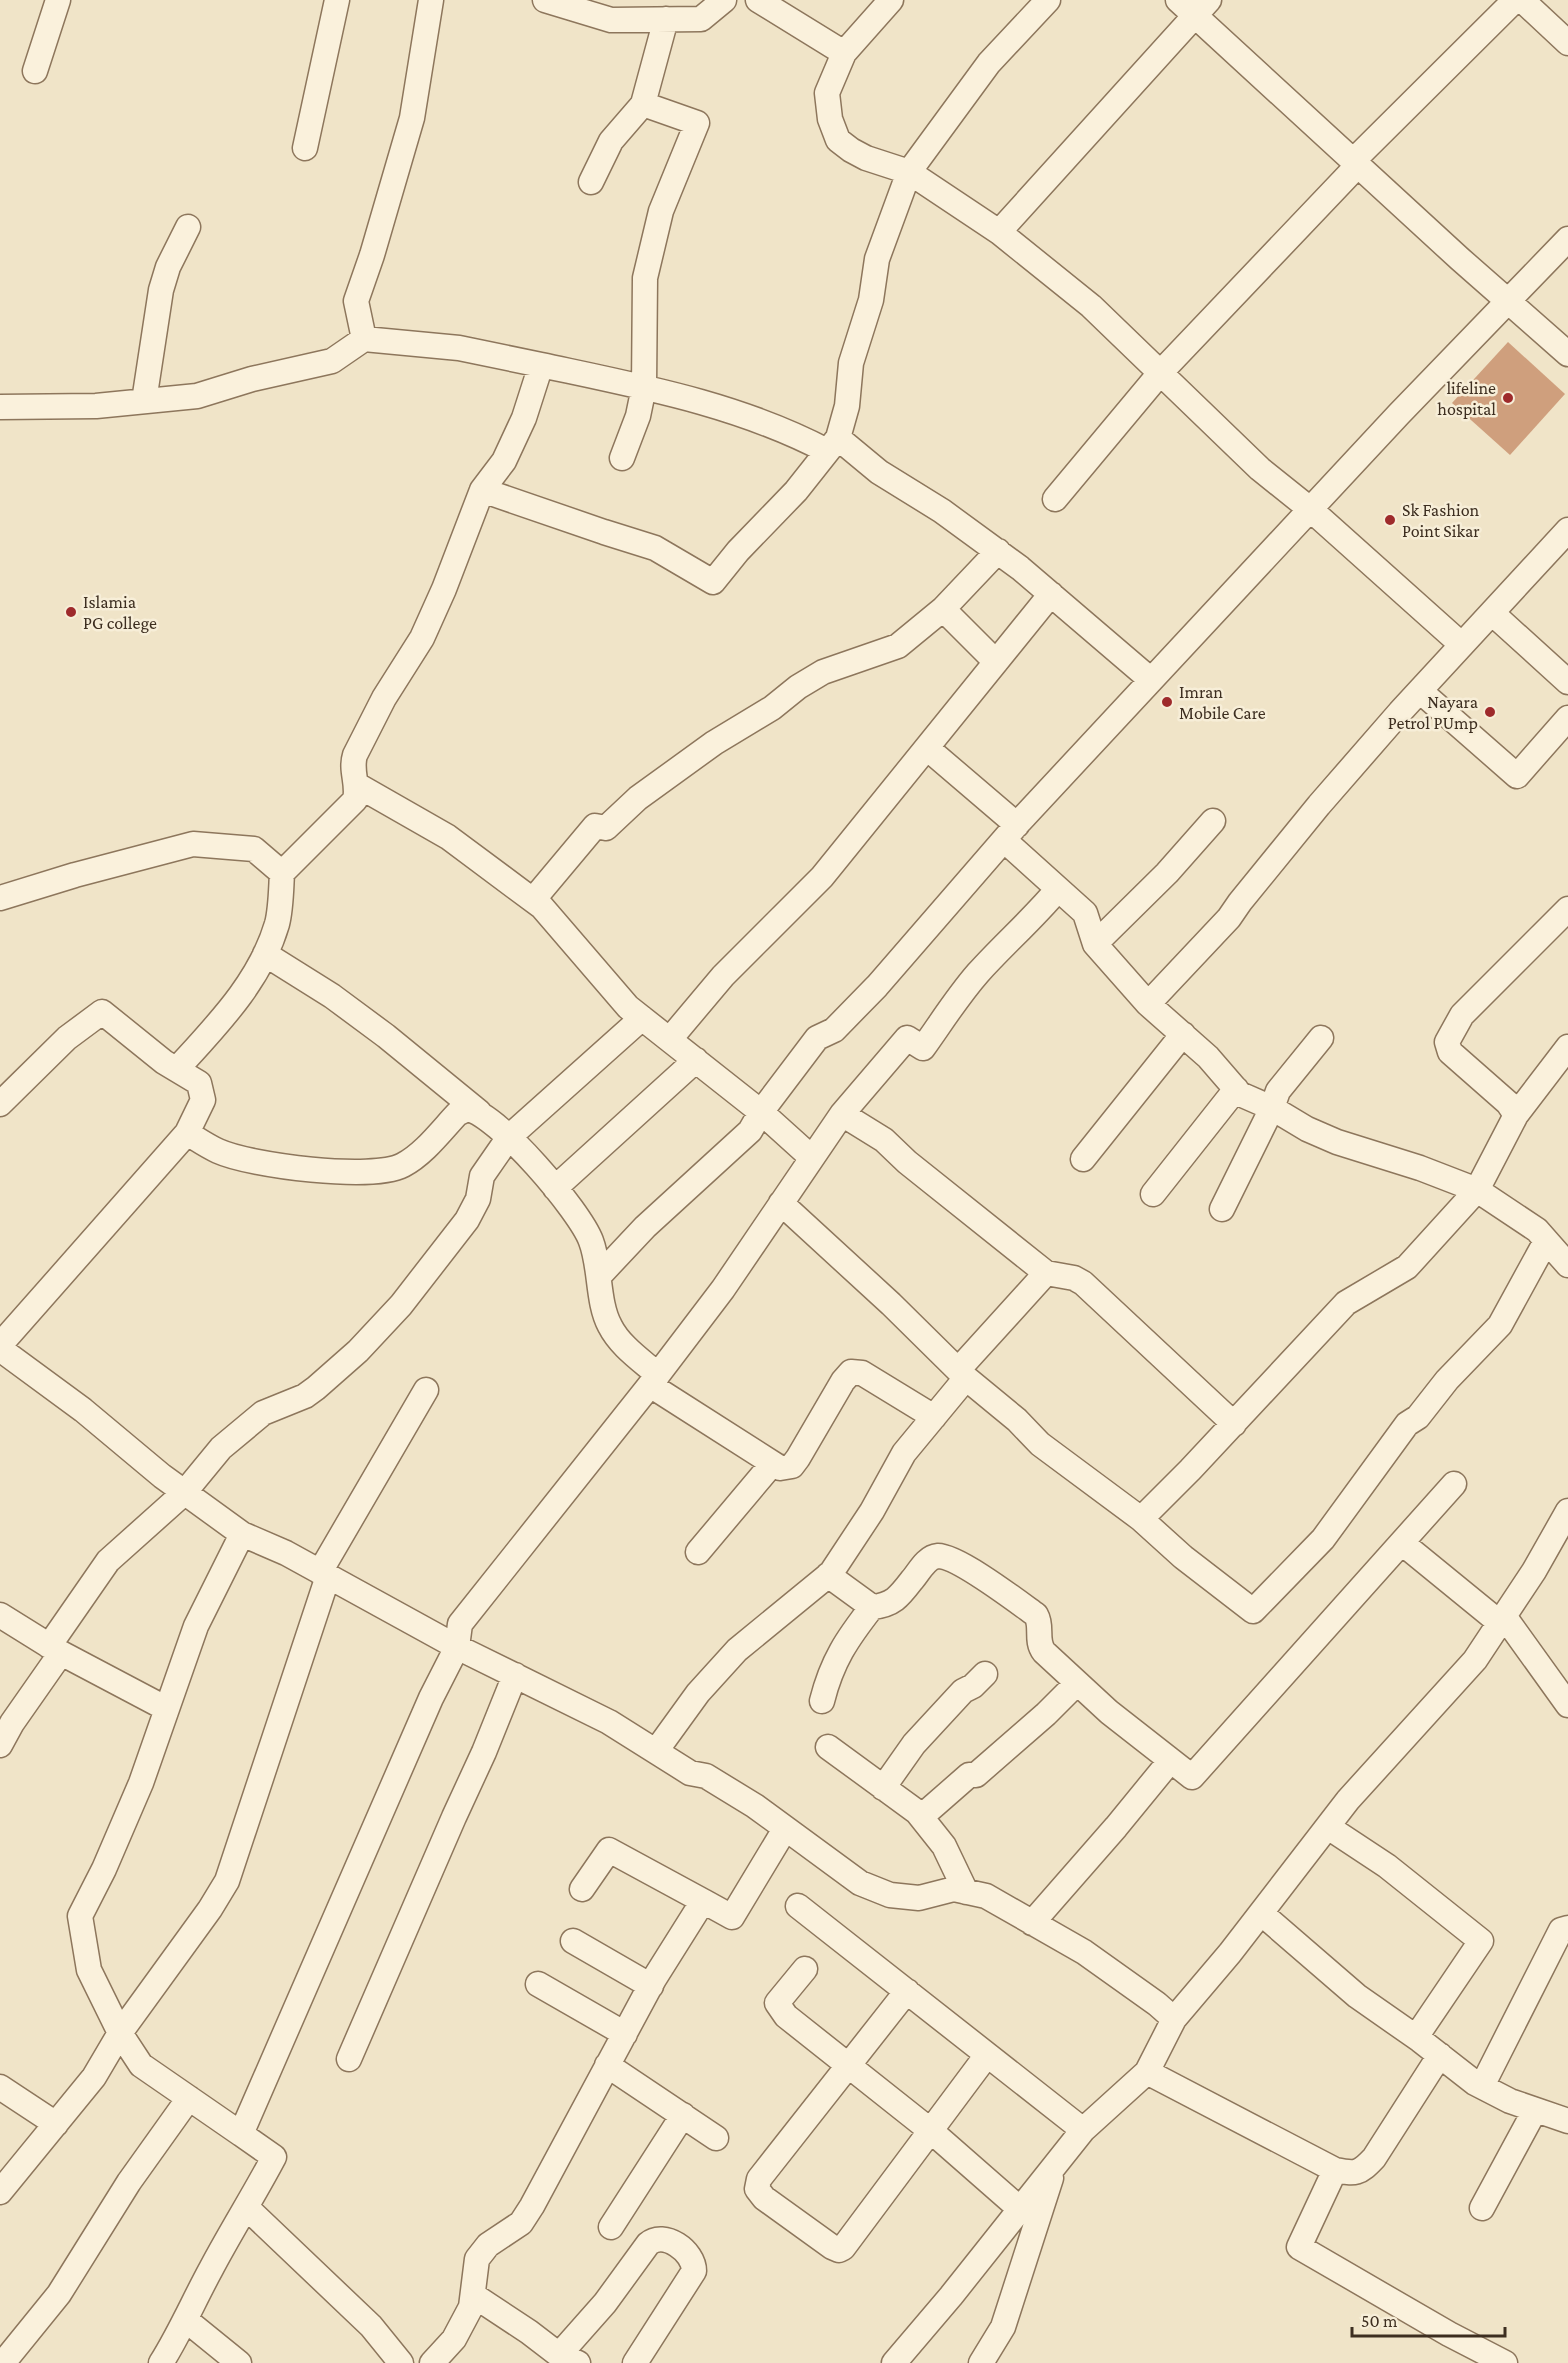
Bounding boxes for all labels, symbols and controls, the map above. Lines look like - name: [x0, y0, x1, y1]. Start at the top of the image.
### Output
- place label: lifeline hospital: [1437, 378, 1496, 419]
- marker: lifeline hospital: [1501, 391, 1515, 405]
- place label: Sk Fashion Point Sikar: [1402, 500, 1480, 541]
- marker: Sk Fashion Point Sikar: [1383, 513, 1397, 527]
- place label: Islamia PG college: [83, 592, 157, 633]
- marker: Islamia PG college: [64, 605, 78, 619]
- place label: Imran Mobile Care: [1179, 682, 1266, 723]
- place label: Nayara Petrol PUmp: [1388, 692, 1478, 733]
- marker: Imran Mobile Care: [1160, 695, 1174, 709]
- marker: Nayara Petrol PUmp: [1483, 705, 1497, 719]
- scale bar: [1352, 2300, 1505, 2338]
- text: 50 m: [1361, 2311, 1398, 2331]

